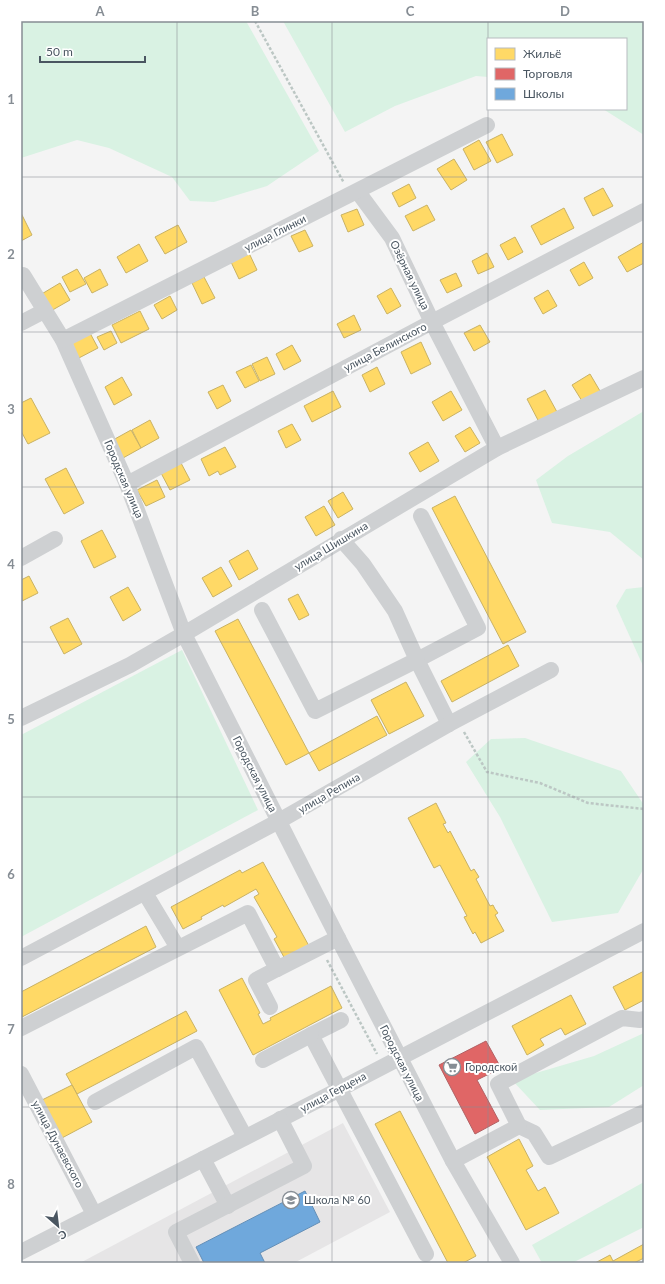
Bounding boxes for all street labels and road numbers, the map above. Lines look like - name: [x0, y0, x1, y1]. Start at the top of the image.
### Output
- street label: улица Глинки: [242, 211, 308, 254]
- street label: Озёрная улица: [388, 238, 433, 312]
- street label: улица Белинского: [341, 319, 428, 374]
- street label: Городская улица: [102, 438, 147, 520]
- street label: улица Шишкина: [292, 518, 370, 573]
- street label: Городская улица: [231, 733, 280, 814]
- street label: улица Репина: [296, 770, 362, 815]
- street label: Городская улица: [378, 1022, 427, 1103]
- street label: улица Герцена: [298, 1069, 368, 1114]
- street label: улица Дунаевского: [30, 1098, 87, 1190]

